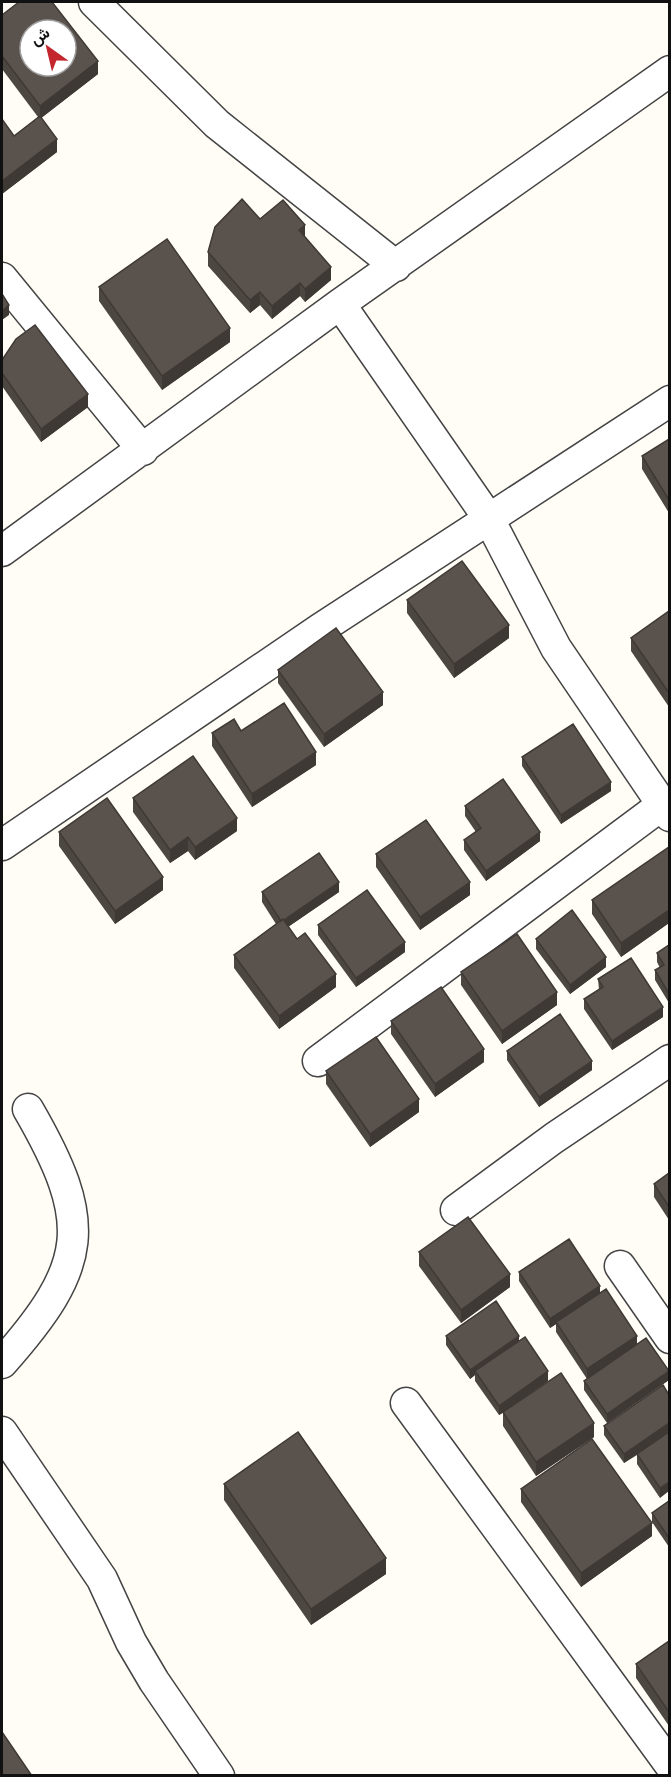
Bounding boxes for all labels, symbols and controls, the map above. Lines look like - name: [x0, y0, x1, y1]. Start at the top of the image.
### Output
- north arrow: [18, 18, 78, 78]
- text: ش: [25, 21, 54, 50]

